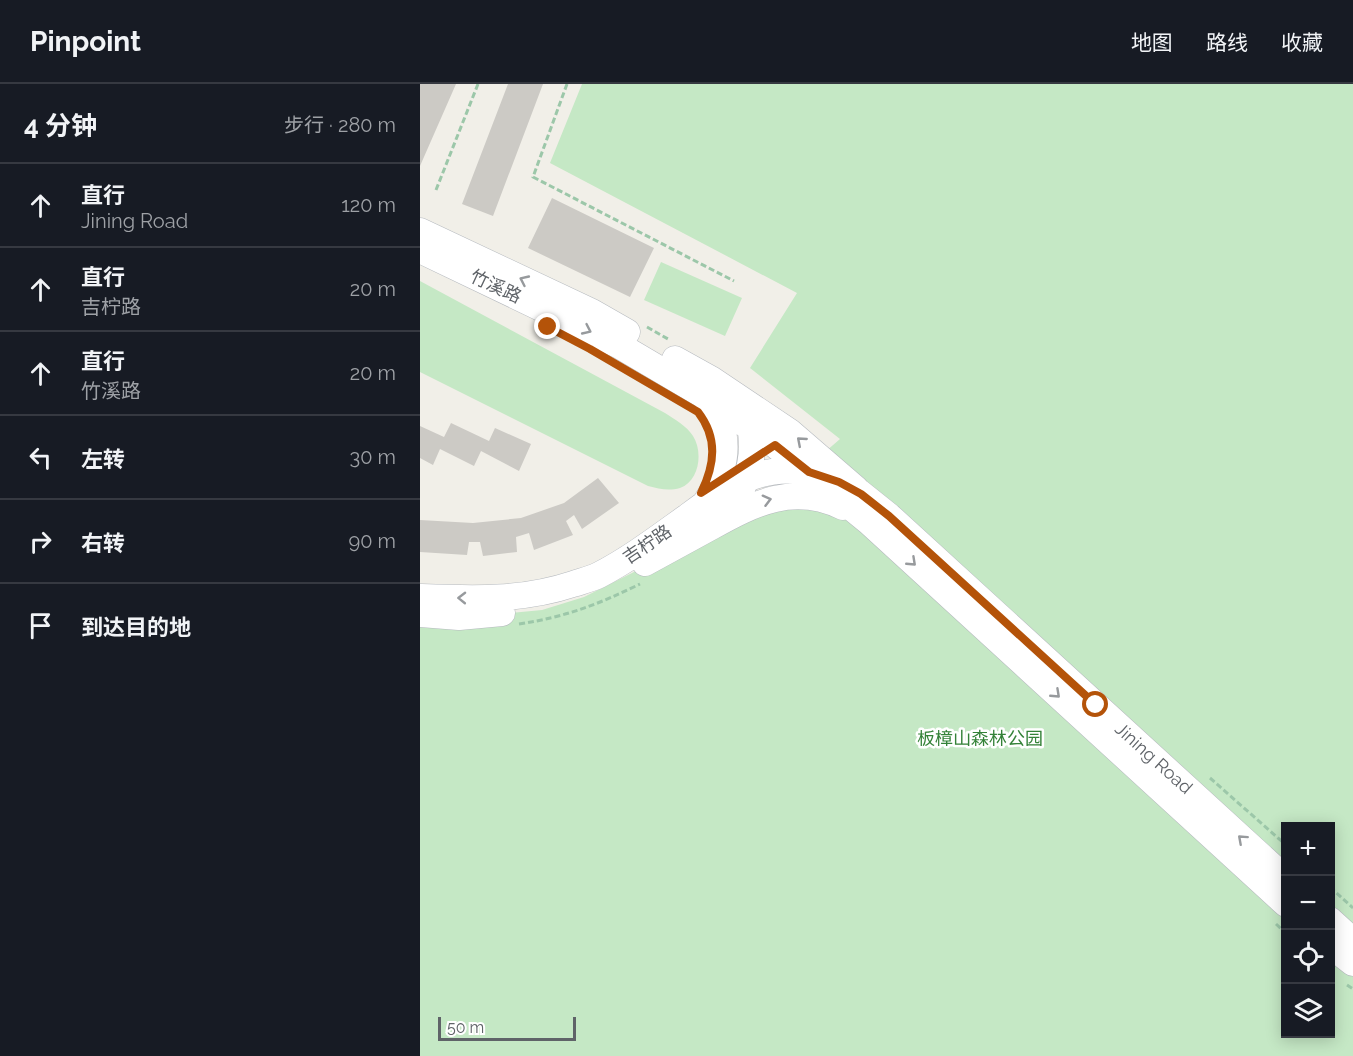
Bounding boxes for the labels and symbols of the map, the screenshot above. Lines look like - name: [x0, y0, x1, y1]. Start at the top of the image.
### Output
- street label: 竹溪路: [467, 265, 525, 307]
- one-way arrow: [520, 276, 531, 288]
- route end: [534, 313, 560, 339]
- one-way arrow: [580, 322, 591, 334]
- one-way arrow: [797, 437, 808, 448]
- one-way arrow: [762, 495, 772, 508]
- street label: 吉柠路: [619, 520, 675, 568]
- one-way arrow: [906, 555, 916, 566]
- one-way arrow: [458, 592, 467, 605]
- one-way arrow: [1049, 686, 1060, 697]
- route start: [1082, 691, 1108, 717]
- street label: Jining Road: [1111, 718, 1197, 798]
- park label: 板樟山森林公园: [917, 728, 1043, 749]
- one-way arrow: [1239, 835, 1249, 846]
- scale bar: [438, 1014, 576, 1042]

